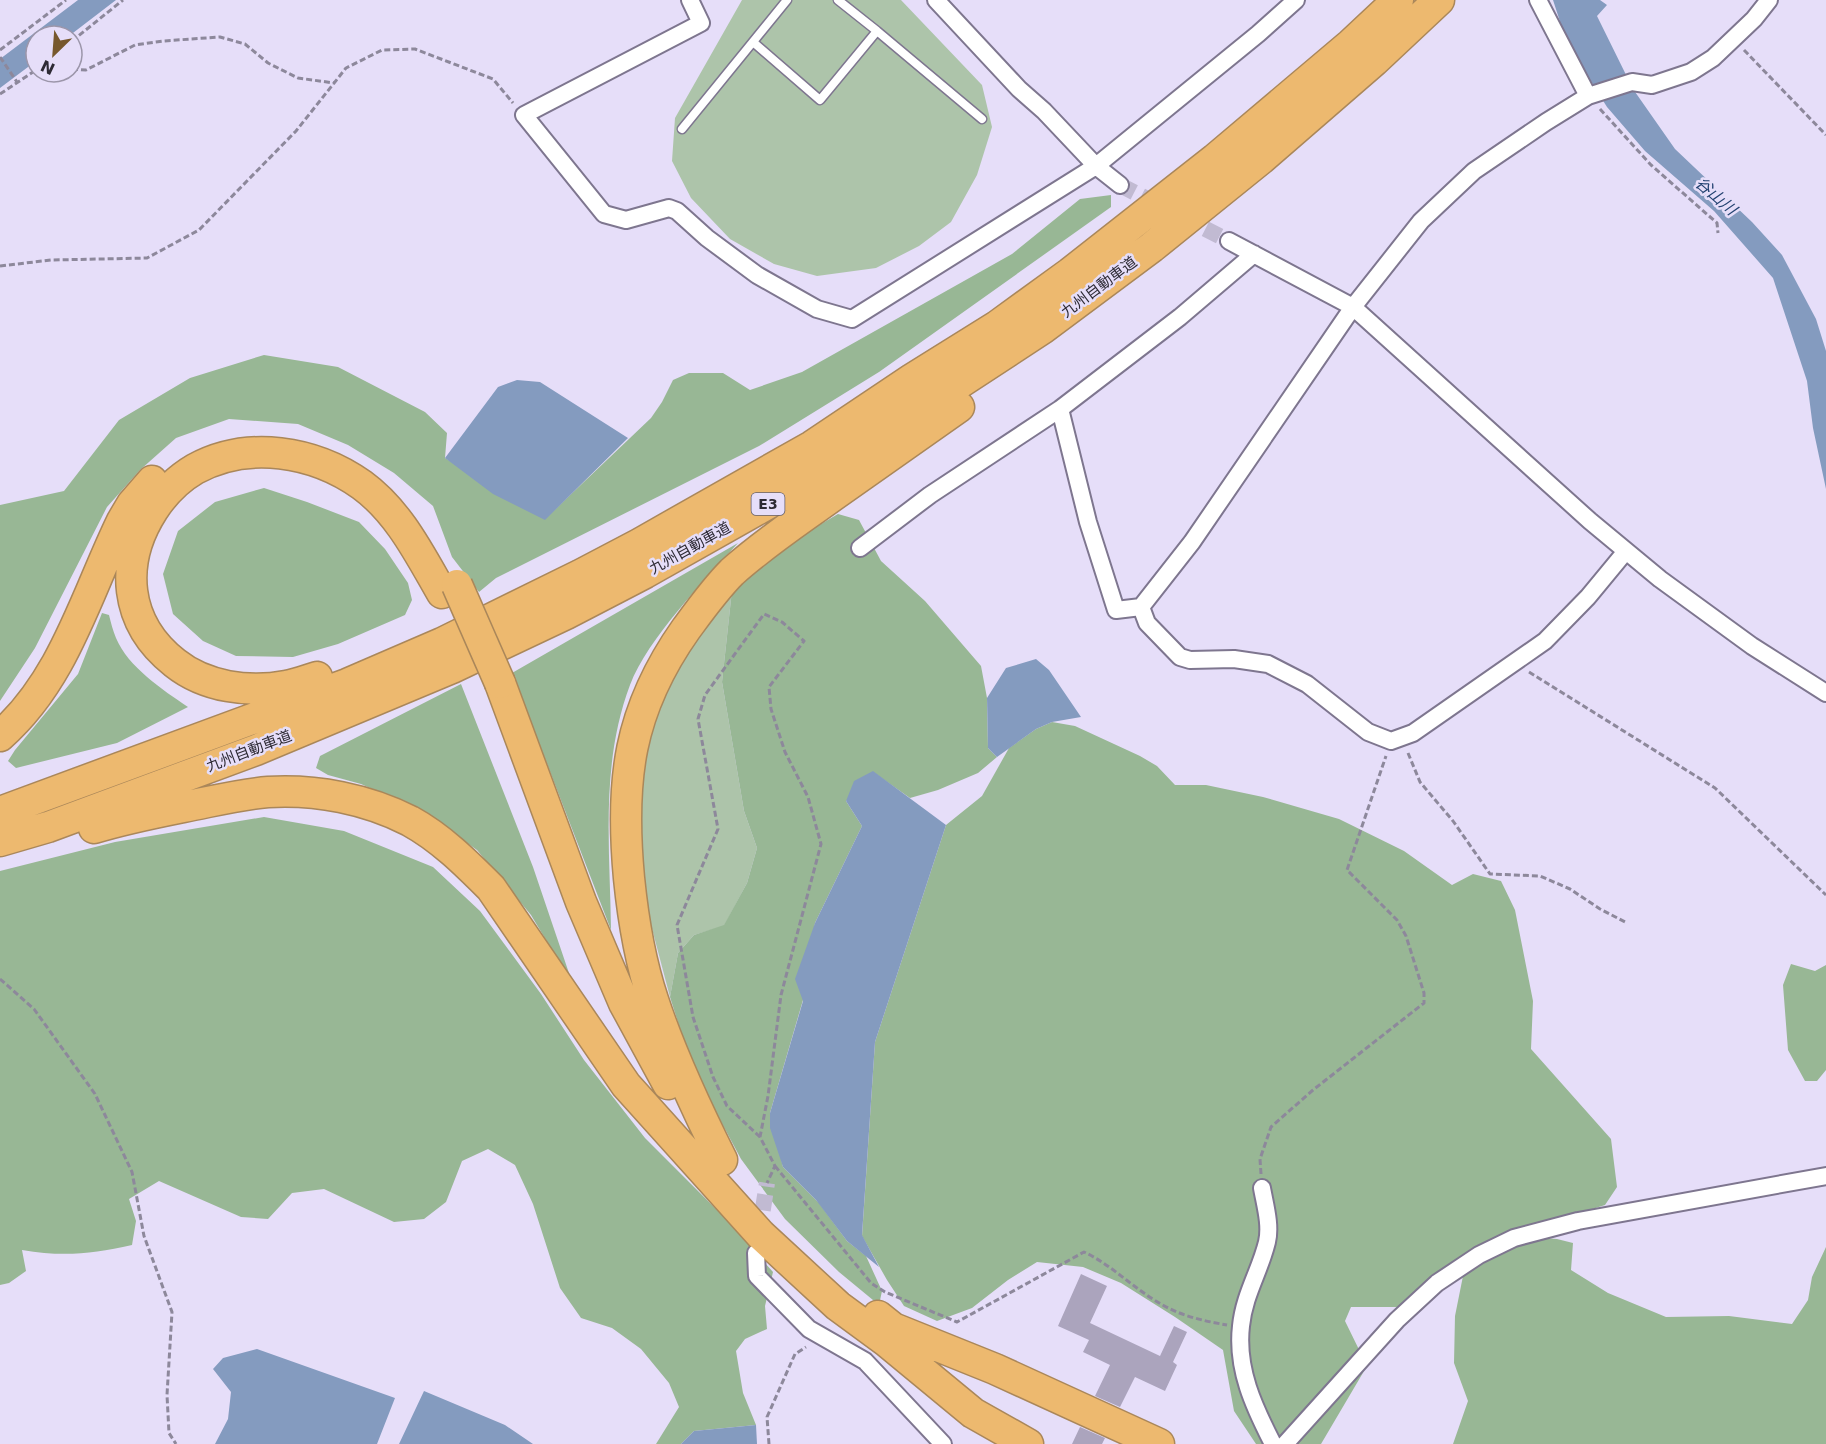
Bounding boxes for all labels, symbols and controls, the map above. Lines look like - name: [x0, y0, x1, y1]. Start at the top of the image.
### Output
- north arrow: [24, 24, 84, 84]
- text: N: [38, 56, 58, 79]
- water label: 谷山川: [1692, 173, 1742, 220]
- street label: 九州自動車道: [1058, 253, 1140, 321]
- road number: E3: [752, 493, 784, 515]
- street label: 九州自動車道: [646, 518, 734, 578]
- street label: 九州自動車道: [204, 726, 294, 776]

